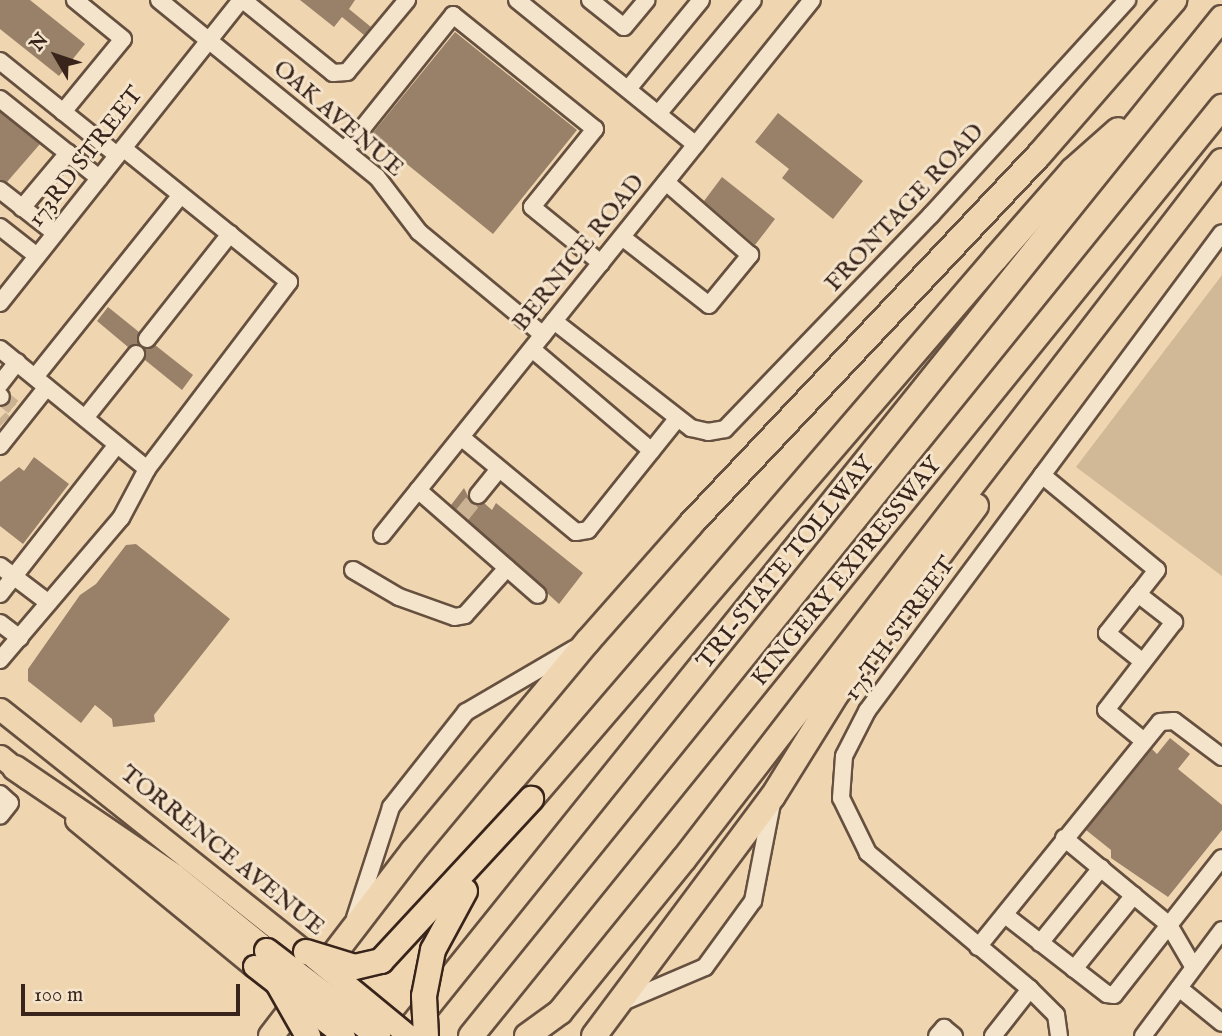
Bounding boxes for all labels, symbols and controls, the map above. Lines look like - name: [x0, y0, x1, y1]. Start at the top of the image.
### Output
- north arrow: [21, 21, 91, 91]
- text: N: [25, 29, 54, 57]
- street label: OAK AVENUE: [267, 55, 409, 183]
- street label: 173RD STREET: [22, 81, 150, 233]
- street label: FRONTAGE ROAD: [820, 118, 990, 298]
- street label: BERNICE ROAD: [507, 169, 651, 337]
- street label: TRI-STATE TOLLWAY: [691, 451, 881, 675]
- street label: KINGERY EXPRESSWAY: [746, 452, 948, 692]
- street label: 175TH STREET: [838, 551, 962, 707]
- street label: TORRENCE AVENUE: [114, 760, 330, 942]
- scale bar: [24, 970, 243, 1014]
- text: 100 m: [34, 982, 83, 1009]

